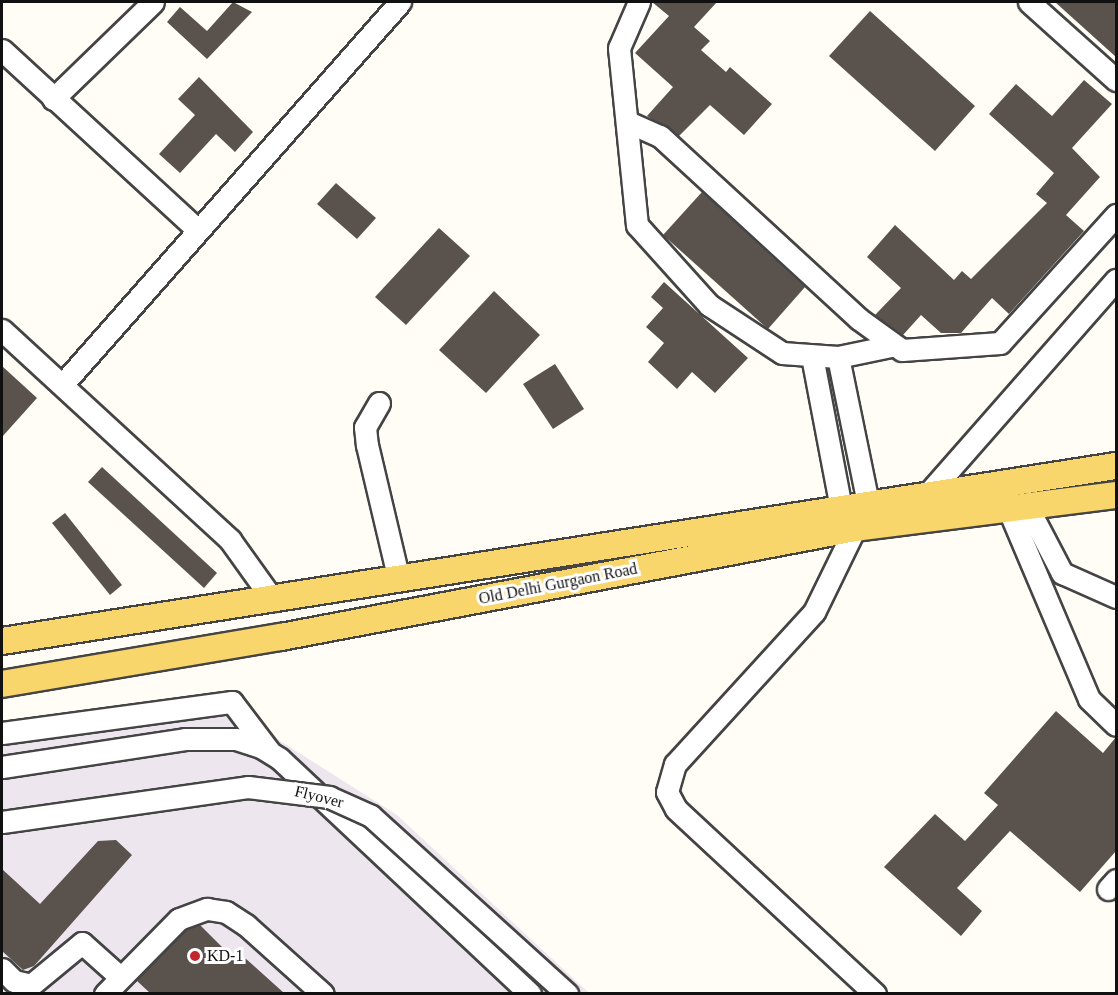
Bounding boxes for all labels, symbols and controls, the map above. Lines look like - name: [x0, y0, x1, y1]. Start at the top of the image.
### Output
- street label: Old Delhi Gurgaon Road: [477, 559, 639, 609]
- street label: Flyover: [293, 782, 345, 812]
- place label: KD-1: [207, 946, 243, 966]
- marker: KD-1: [188, 949, 202, 963]

